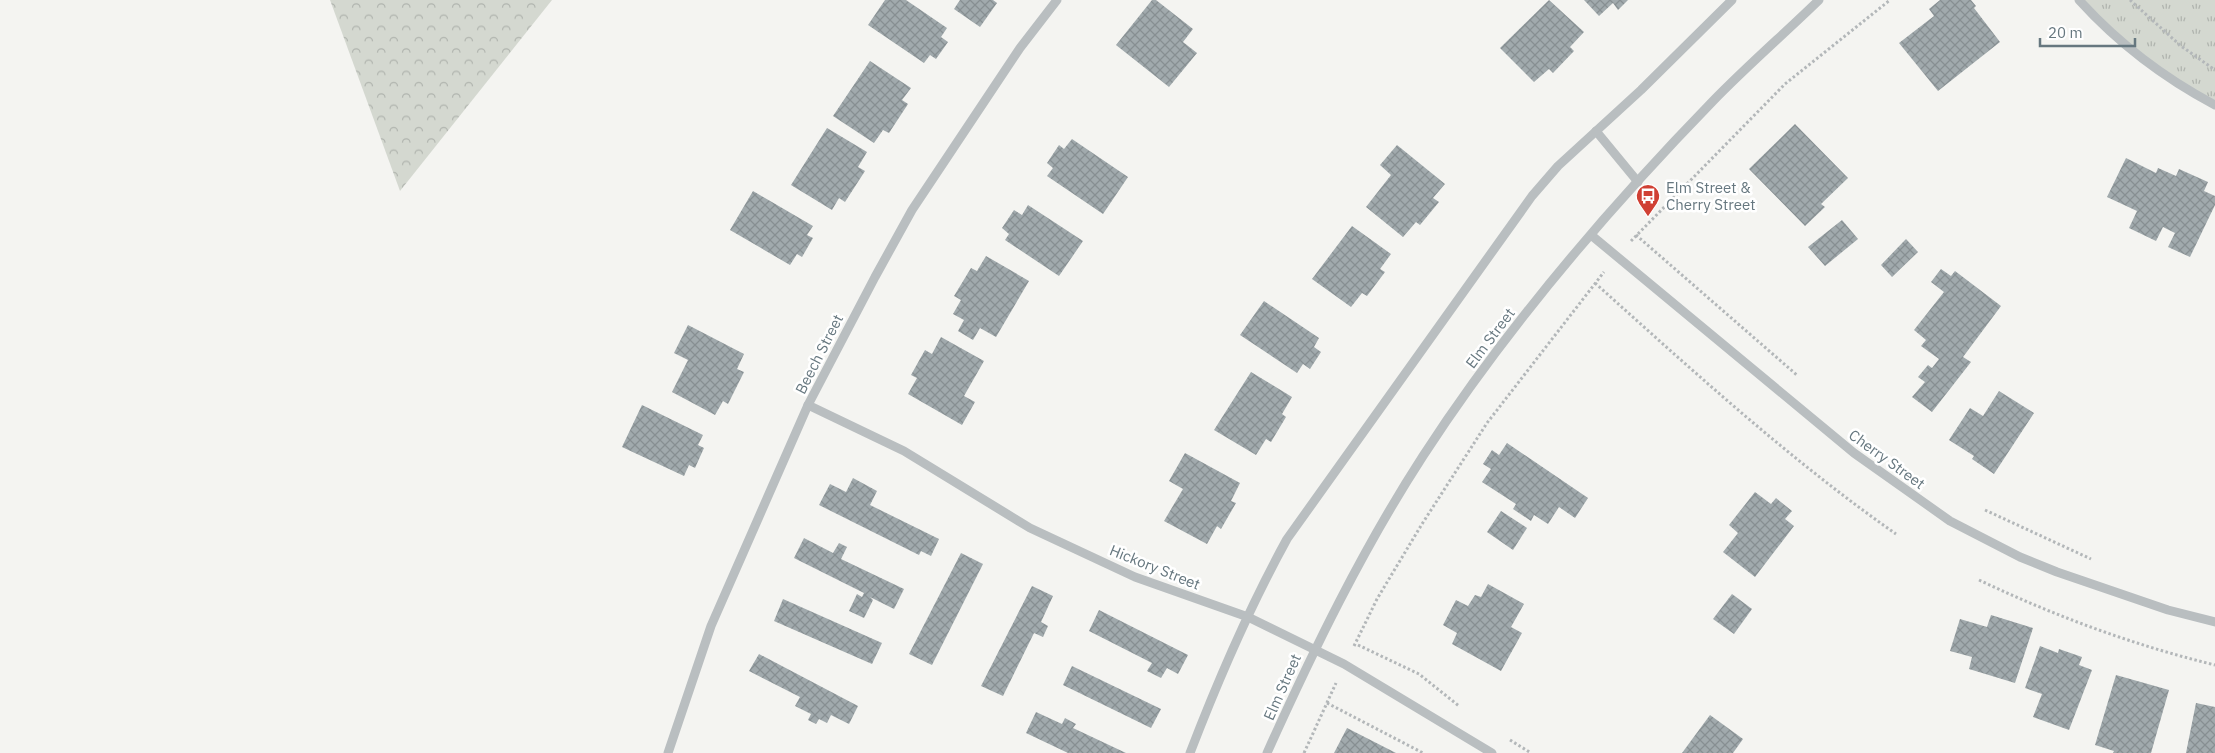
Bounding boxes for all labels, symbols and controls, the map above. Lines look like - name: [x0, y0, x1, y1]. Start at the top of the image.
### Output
- scale bar: [2040, 15, 2135, 47]
- text: 20 m: [2048, 23, 2083, 42]
- place label: Elm Street & Cherry Street: [1666, 178, 1755, 214]
- bus stop icon: Elm Street & Cherry Street: [1635, 183, 1661, 217]
- street label: Elm Street: [1461, 304, 1519, 372]
- street label: Beech Street: [791, 311, 847, 397]
- street label: Cherry Street: [1845, 425, 1929, 493]
- street label: Hickory Street: [1107, 540, 1203, 594]
- street label: Elm Street: [1259, 651, 1305, 723]

